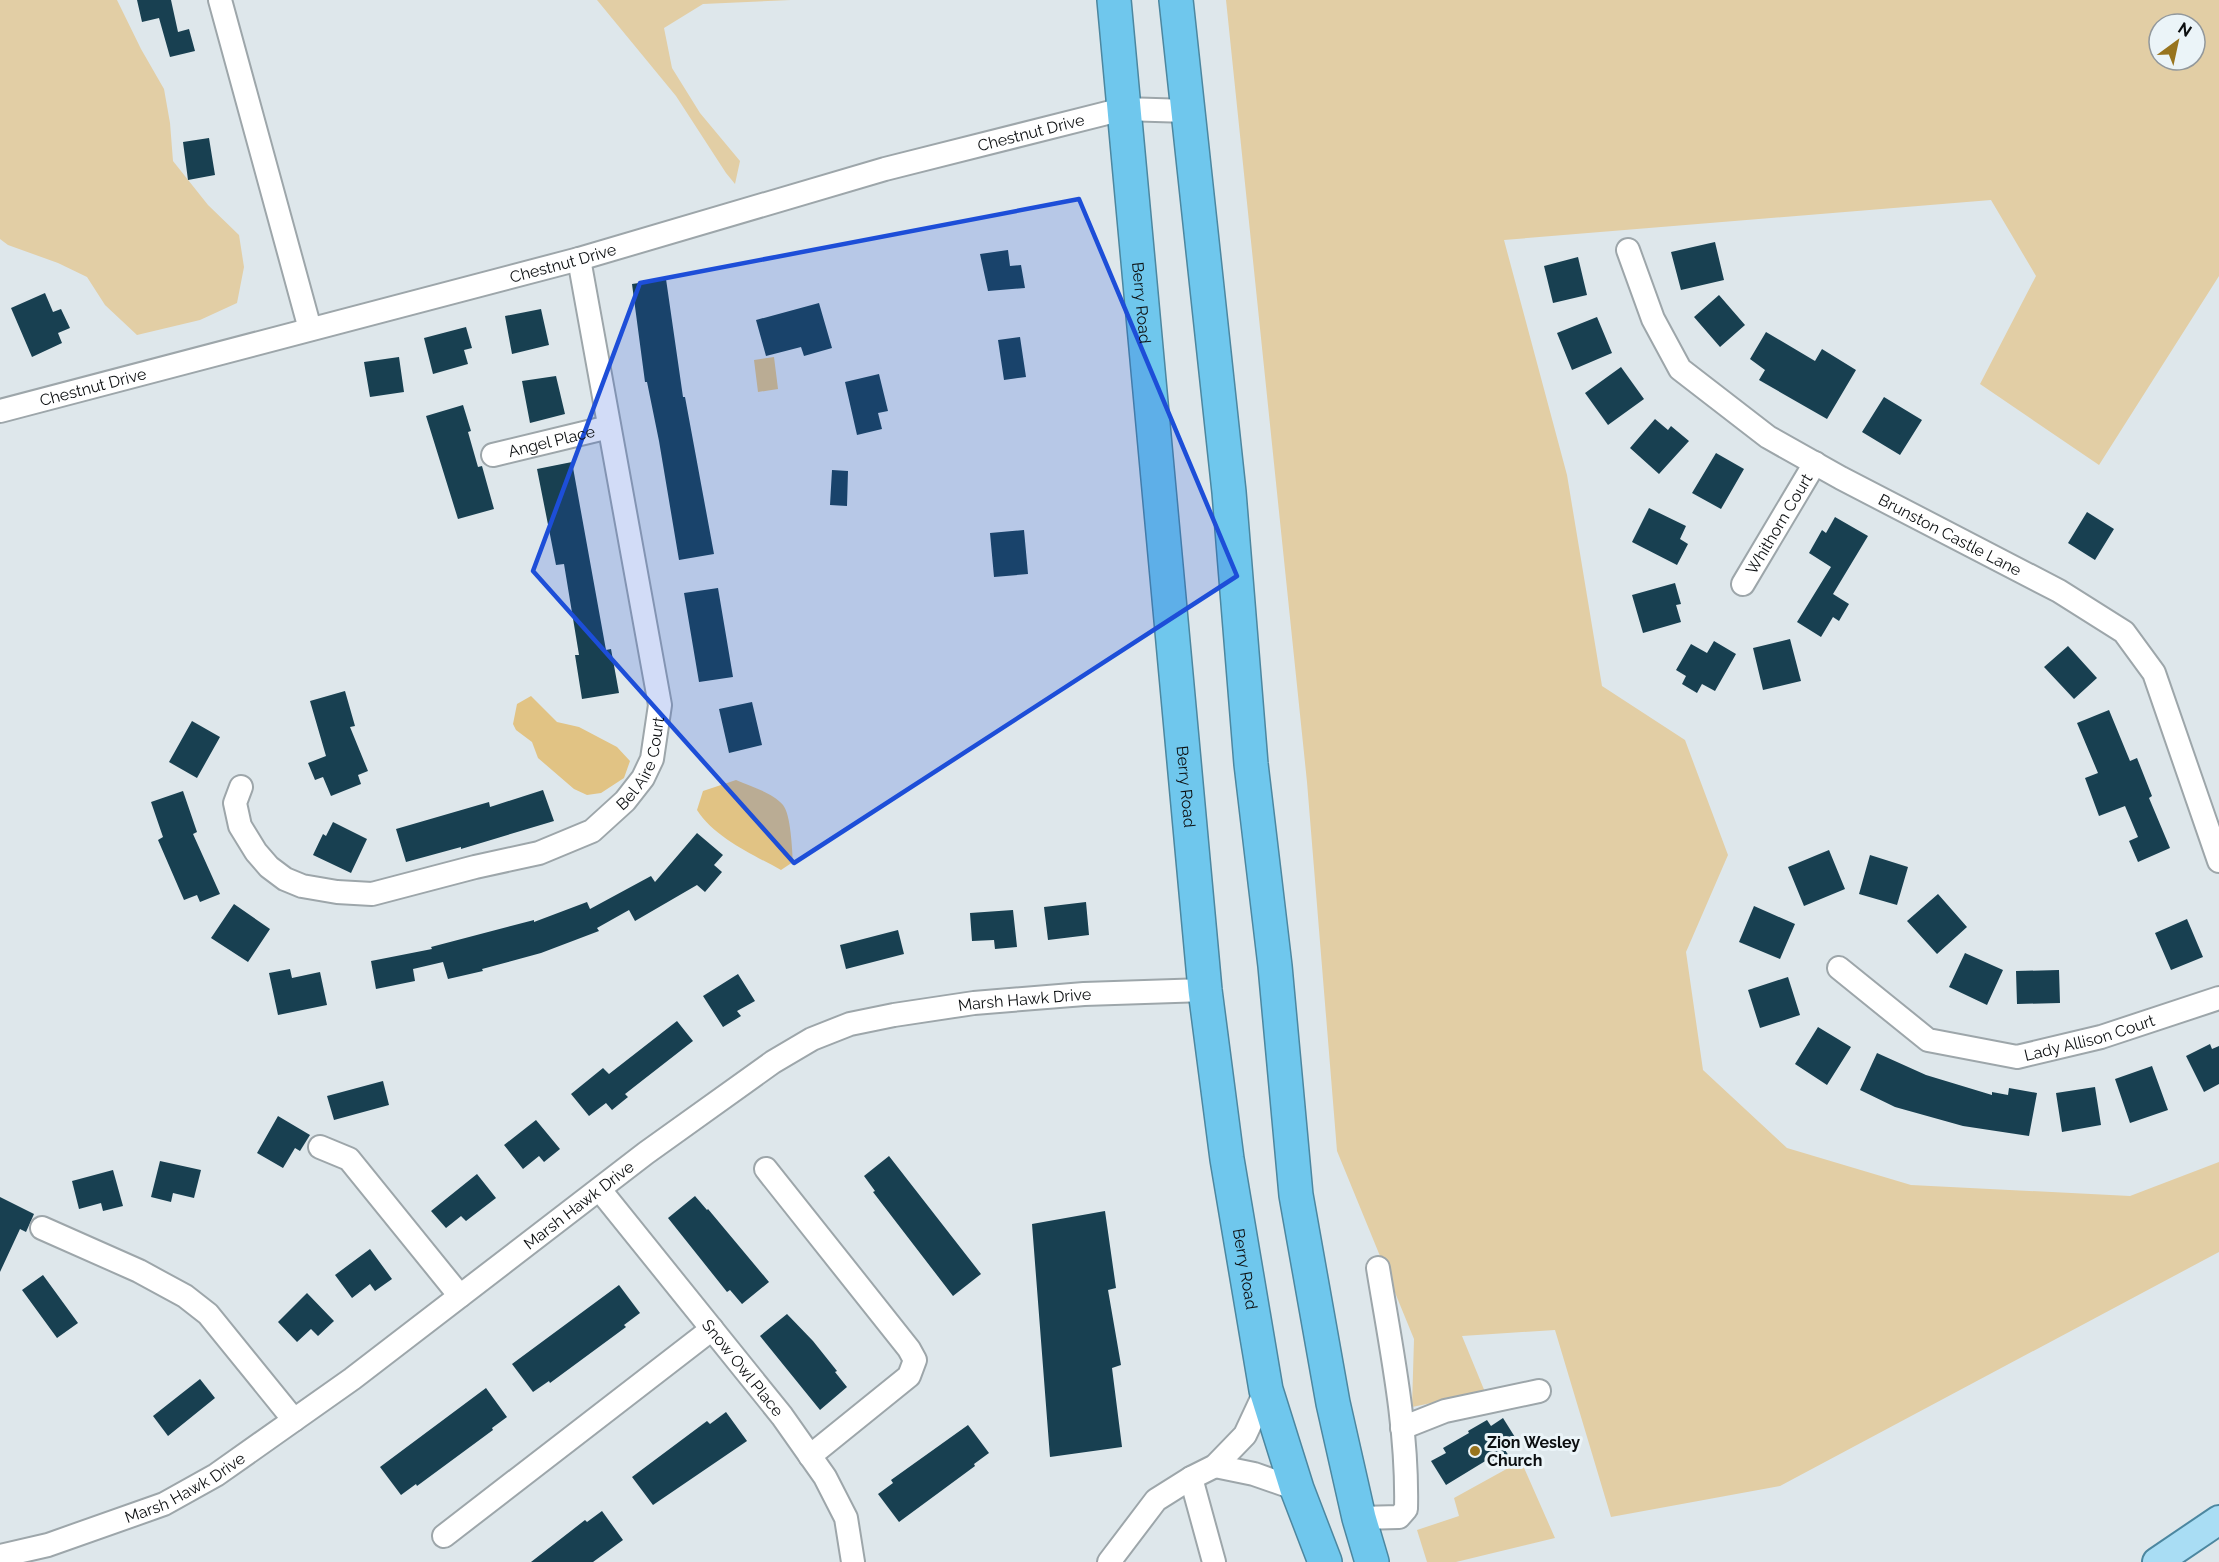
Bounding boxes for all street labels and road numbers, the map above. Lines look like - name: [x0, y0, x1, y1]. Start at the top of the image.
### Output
- street label: Chestnut Drive: [976, 110, 1086, 155]
- street label: Chestnut Drive: [508, 240, 618, 287]
- street label: Berry Road: [1128, 261, 1155, 345]
- street label: Chestnut Drive: [38, 364, 148, 410]
- street label: Angel Place: [506, 422, 597, 461]
- street label: Whithorn Court: [1742, 470, 1817, 578]
- street label: Brunston Castle Lane: [1875, 490, 2025, 580]
- street label: Bel Aire Court: [612, 715, 668, 814]
- street label: Berry Road: [1173, 745, 1199, 829]
- street label: Marsh Hawk Drive: [957, 985, 1091, 1015]
- street label: Lady Allison Court: [2022, 1011, 2158, 1065]
- street label: Marsh Hawk Drive: [520, 1157, 638, 1253]
- street label: Berry Road: [1229, 1227, 1261, 1311]
- street label: Snow Owl Place: [698, 1316, 787, 1420]
- street label: Marsh Hawk Drive: [122, 1449, 249, 1527]

